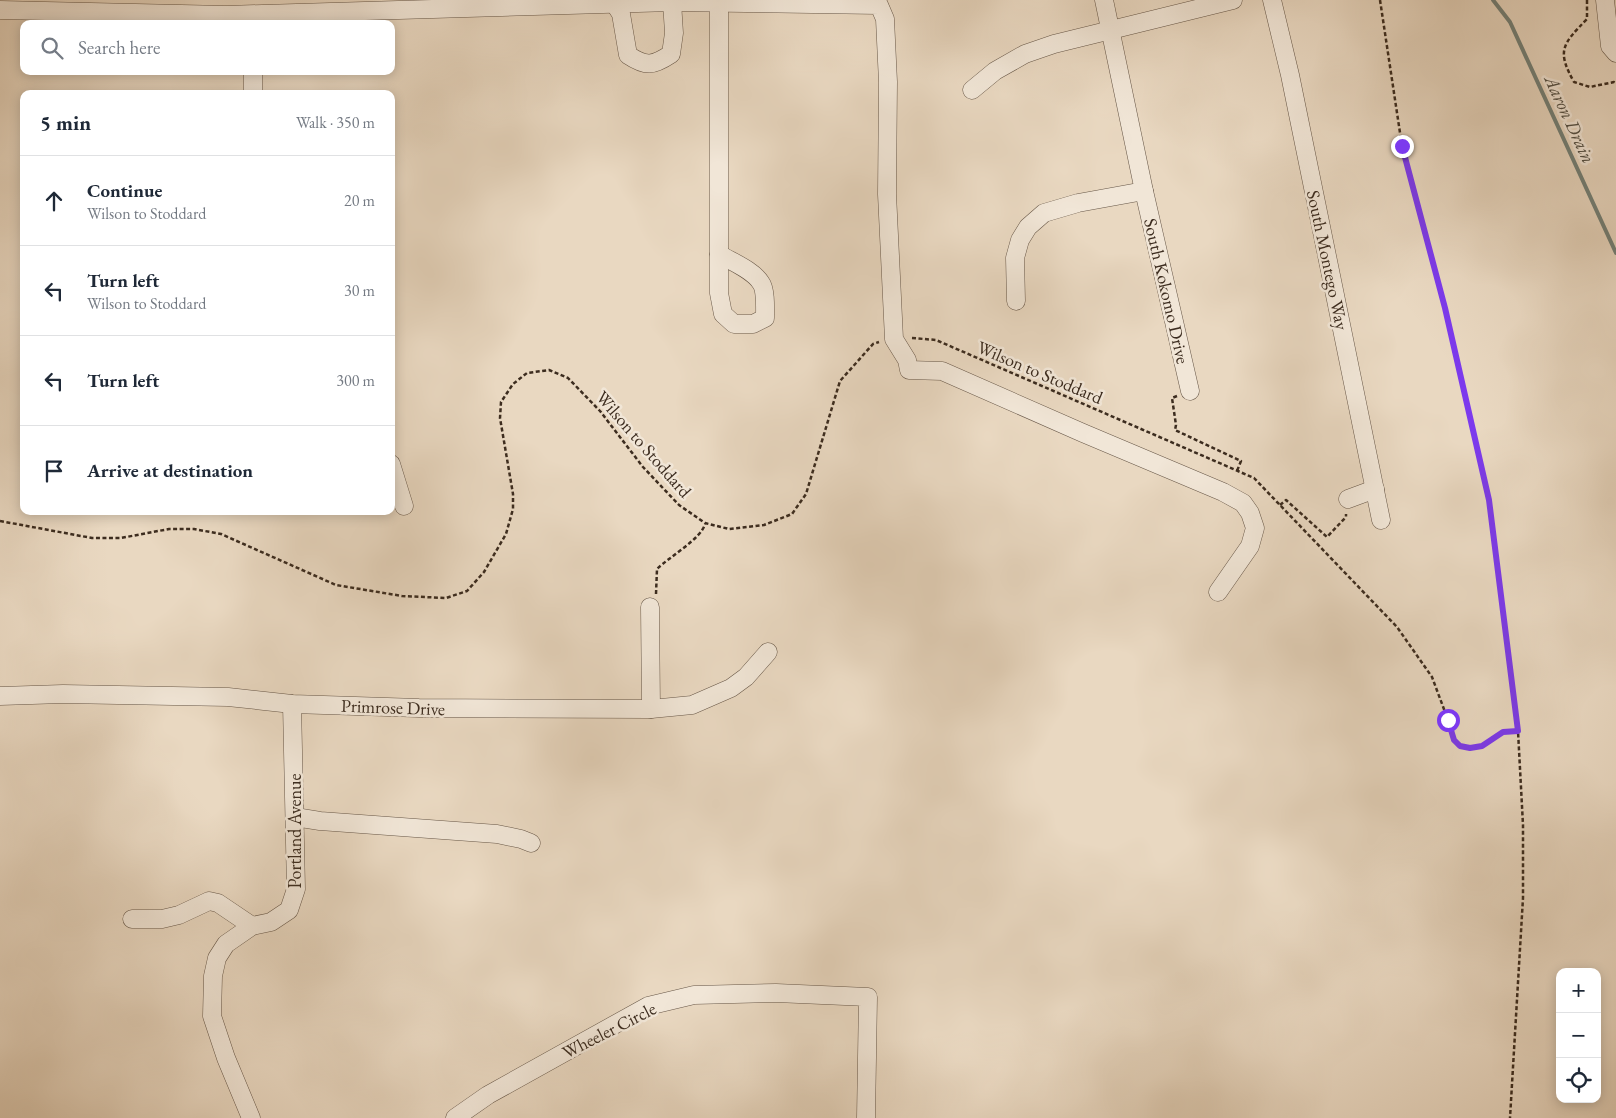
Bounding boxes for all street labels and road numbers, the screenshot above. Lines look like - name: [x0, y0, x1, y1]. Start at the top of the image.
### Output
- street label: South Montego Way: [1302, 188, 1354, 332]
- street label: South Kokomo Drive: [1139, 216, 1195, 366]
- street label: Wilson to Stoddard: [974, 335, 1107, 409]
- street label: Wilson to Stoddard: [591, 386, 697, 503]
- street label: Primrose Drive: [341, 694, 445, 720]
- street label: Portland Avenue: [283, 774, 306, 888]
- street label: Wheeler Circle: [558, 997, 660, 1063]

